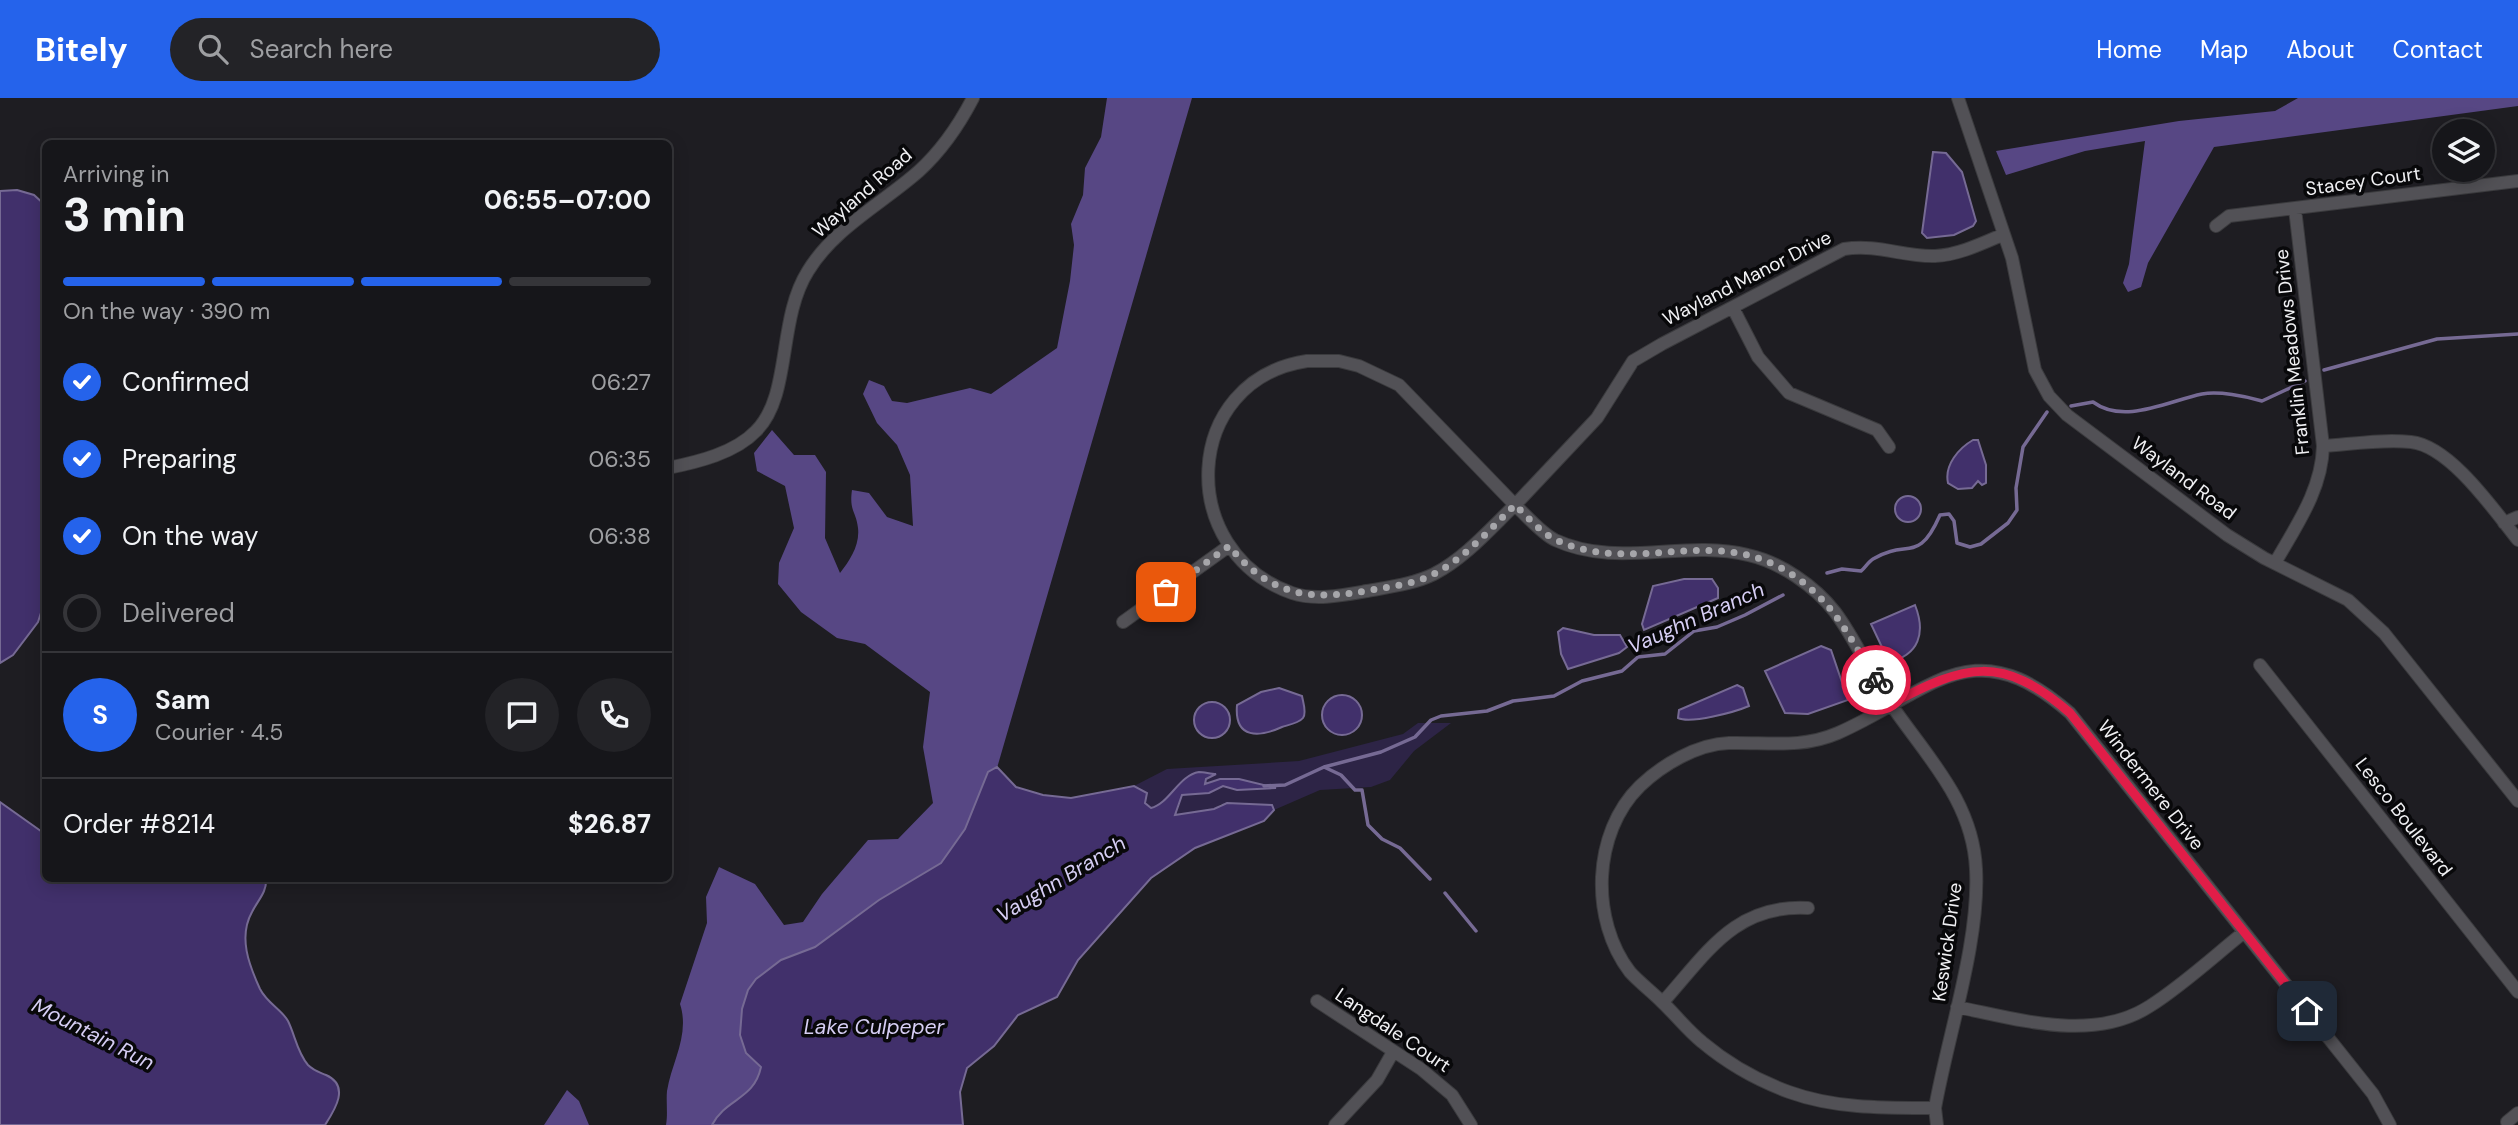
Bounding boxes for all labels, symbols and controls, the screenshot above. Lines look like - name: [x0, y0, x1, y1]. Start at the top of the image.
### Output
- search box: [170, 18, 660, 81]
- text: Bitely: [35, 28, 128, 71]
- icon: search: [194, 30, 232, 68]
- text: Search here: [250, 32, 393, 66]
- text: Home: [2096, 34, 2162, 65]
- text: Map: [2200, 34, 2248, 65]
- text: About: [2286, 34, 2355, 65]
- text: Contact: [2393, 34, 2483, 65]
- map controls: [2432, 119, 2495, 182]
- button: layers: [2432, 119, 2495, 182]
- street label: Wayland Road: [807, 143, 917, 243]
- text: Arriving in: [63, 159, 169, 189]
- street label: Stacey Court: [2304, 161, 2422, 201]
- text: 06:55–07:00: [484, 183, 651, 217]
- text: 3 min: [63, 185, 186, 245]
- street label: Wayland Manor Drive: [1658, 225, 1836, 331]
- street label: Franklin Meadows Drive: [2269, 248, 2315, 456]
- text: On the way · 390 m: [63, 296, 270, 326]
- icon: check: [63, 363, 101, 401]
- text: Confirmed: [122, 365, 249, 399]
- text: 06:27: [591, 367, 651, 397]
- street label: Wayland Road: [2127, 430, 2241, 526]
- icon: check: [63, 440, 101, 478]
- text: Preparing: [122, 442, 237, 476]
- text: 06:35: [589, 444, 651, 474]
- icon: check: [63, 517, 101, 555]
- text: On the way: [122, 519, 258, 553]
- text: 06:38: [589, 521, 651, 551]
- pin: [1136, 562, 1196, 622]
- icon: bag: [1147, 573, 1185, 611]
- water label: Vaughn Branch: [1623, 575, 1769, 661]
- text: Delivered: [122, 596, 235, 630]
- courier: [1841, 645, 1911, 715]
- icon: bike: [1857, 661, 1895, 699]
- button: chat: [485, 678, 559, 752]
- button: phone: [577, 678, 651, 752]
- text: Sam: [155, 683, 210, 717]
- text: S: [92, 698, 108, 732]
- street label: Windermere Drive: [2092, 715, 2210, 855]
- text: Courier · 4.5: [155, 717, 283, 747]
- street label: Lesco Boulevard: [2350, 753, 2458, 881]
- text: Order #8214: [63, 807, 215, 841]
- text: $26.87: [568, 807, 651, 841]
- water label: Vaughn Branch: [991, 829, 1131, 929]
- street label: Keswick Drive: [1926, 881, 1968, 1003]
- pin: [2277, 981, 2337, 1041]
- street label: Langdale Court: [1330, 982, 1456, 1078]
- water label: Mountain Run: [27, 991, 159, 1077]
- icon: home: [2288, 992, 2326, 1030]
- water label: Lake Culpeper: [804, 1013, 945, 1041]

